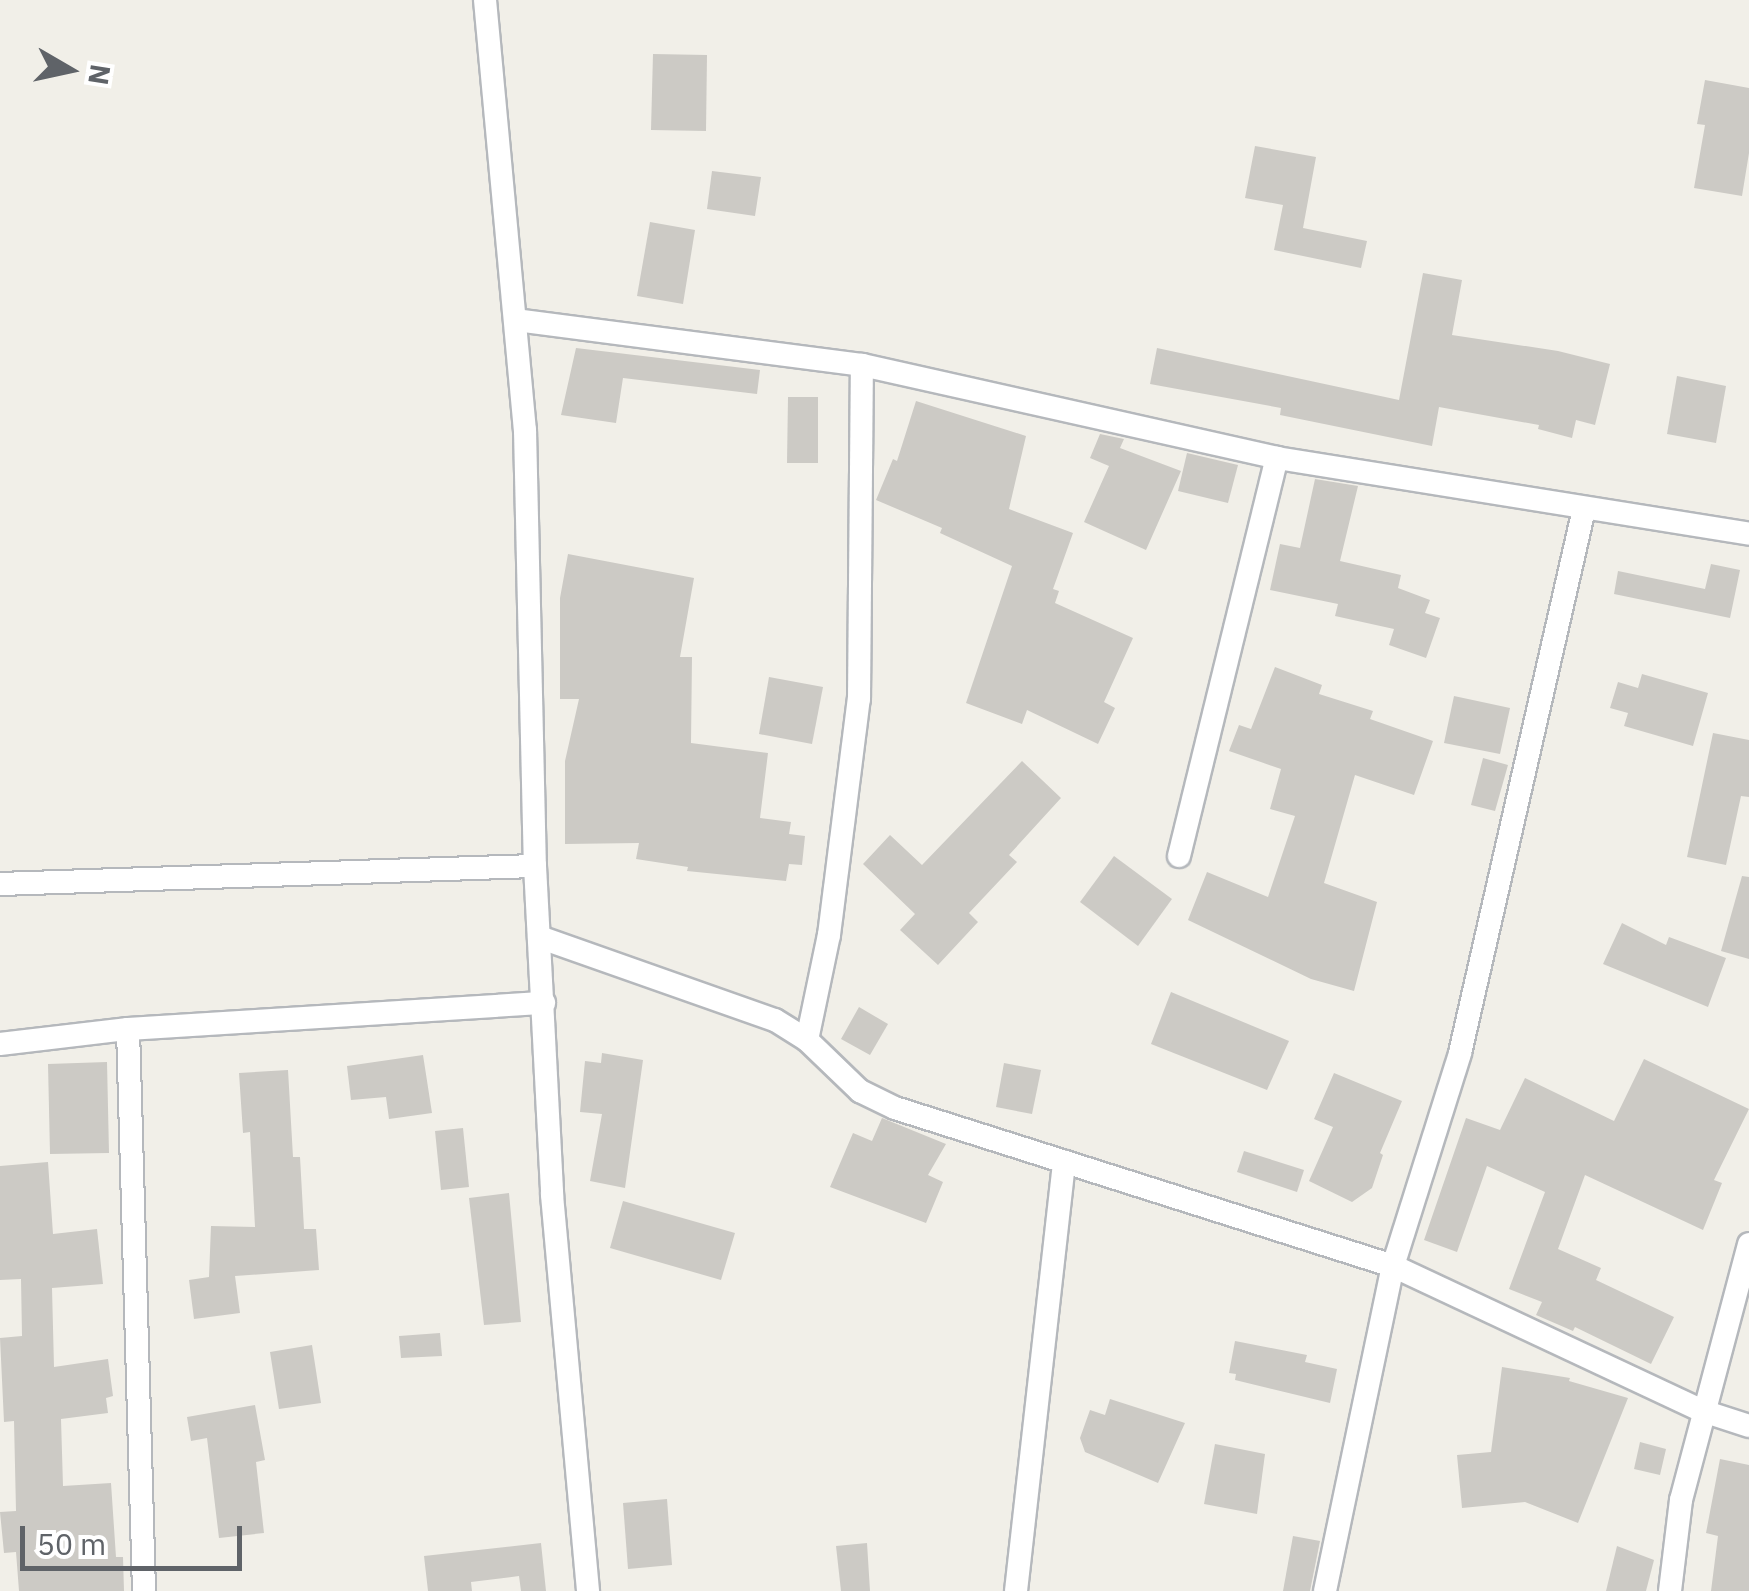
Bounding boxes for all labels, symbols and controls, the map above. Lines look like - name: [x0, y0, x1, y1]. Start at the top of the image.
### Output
- north arrow: [20, 20, 120, 120]
- text: N: [80, 62, 120, 88]
- scale bar: [25, 1506, 248, 1568]
- text: 50 m: [37, 1524, 106, 1563]

